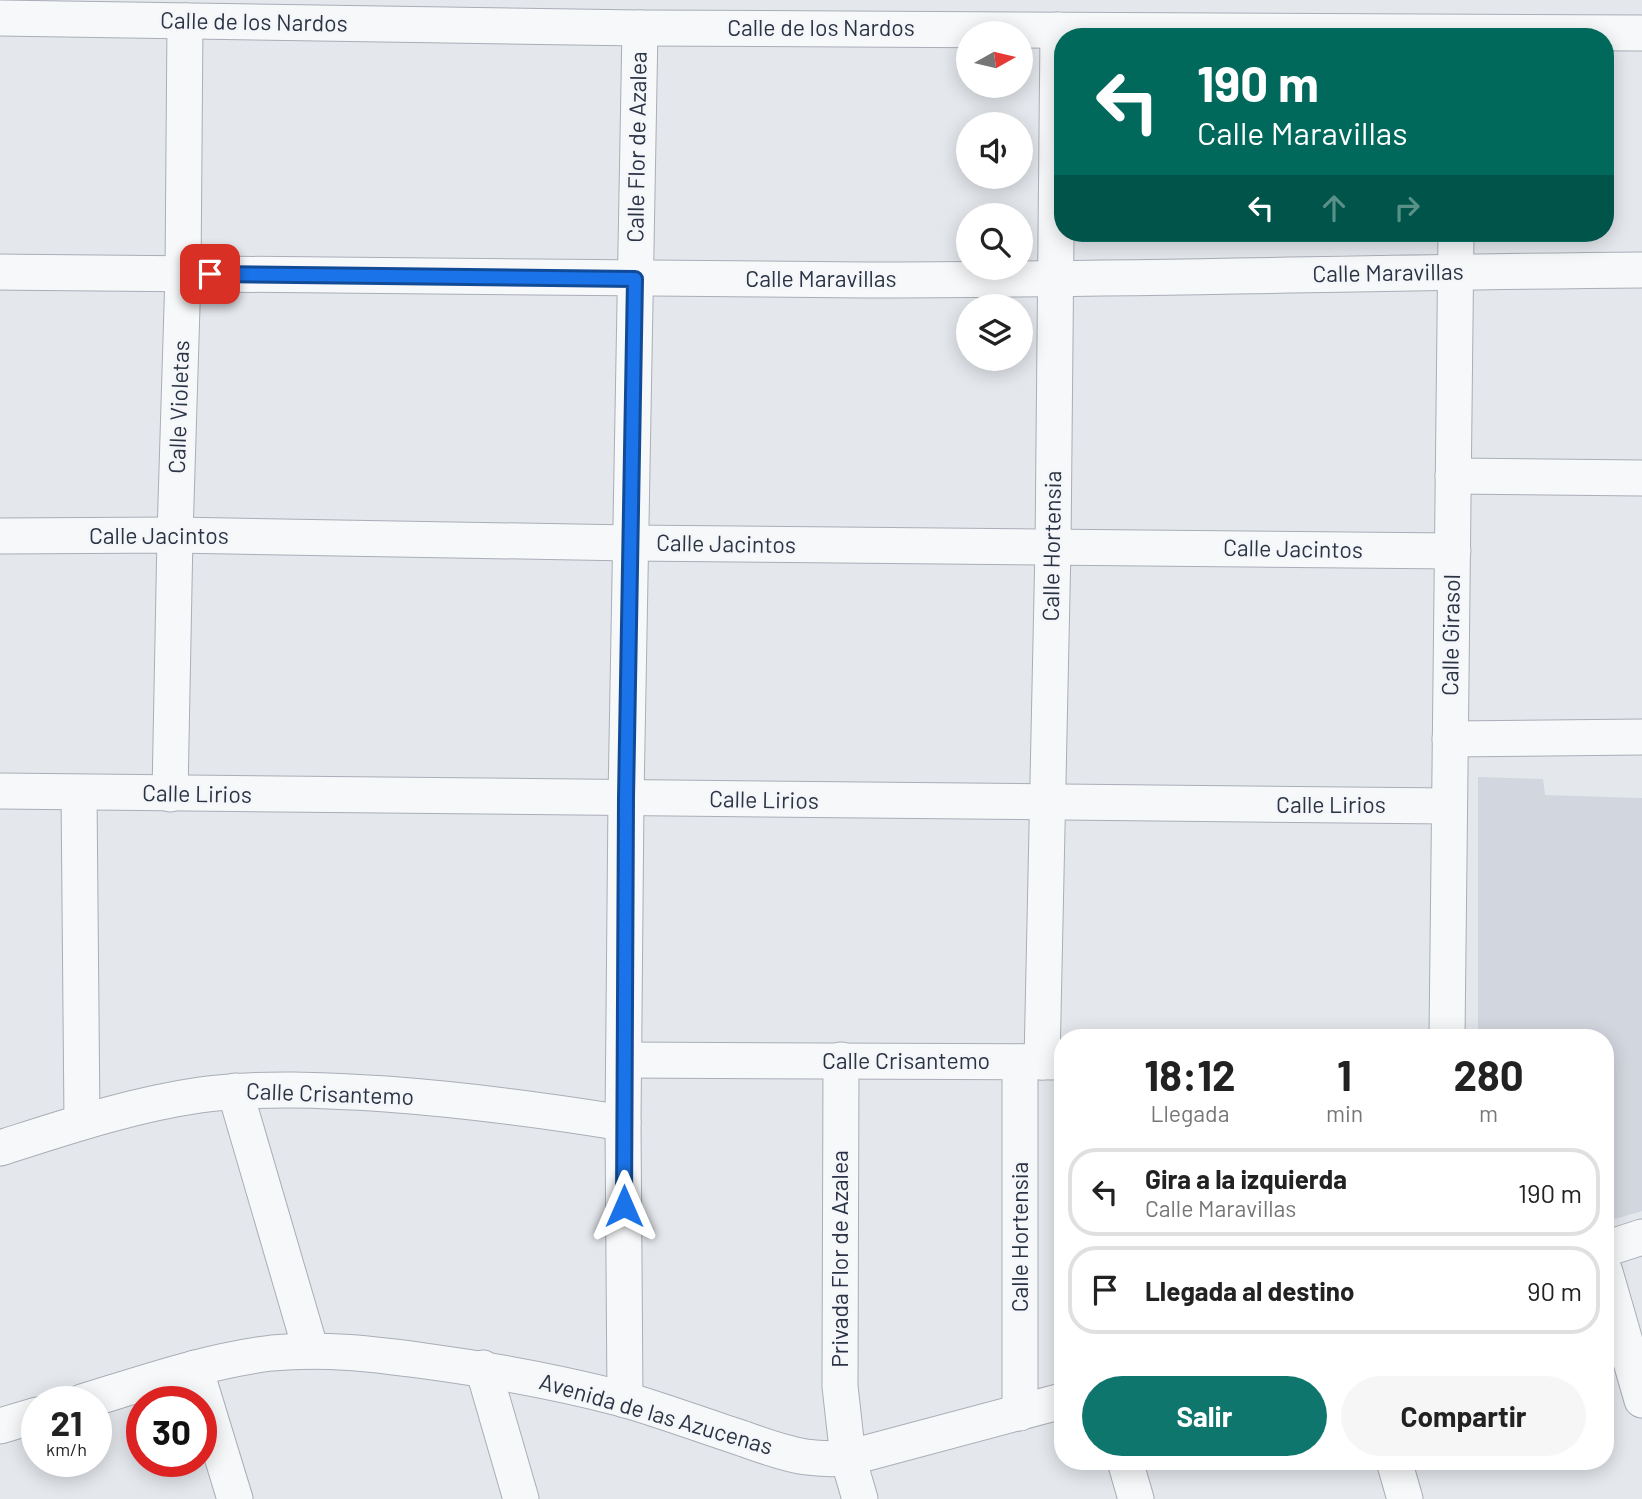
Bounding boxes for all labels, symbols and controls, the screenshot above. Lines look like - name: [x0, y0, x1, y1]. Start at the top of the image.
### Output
- street label: Calle de los Nardos: [160, 5, 348, 37]
- street label: Calle de los Nardos: [727, 13, 915, 41]
- north arrow: [956, 21, 1032, 98]
- map controls: [956, 21, 1033, 371]
- street label: Calle Flor de Azalea: [620, 51, 652, 243]
- text: 190 m: [1197, 53, 1319, 112]
- icon: left: [1082, 56, 1173, 147]
- button: sound: [956, 112, 1033, 189]
- text: Calle Maravillas: [1197, 113, 1408, 151]
- icon: left: [1242, 189, 1280, 227]
- icon: ahead: [1315, 189, 1353, 227]
- icon: right: [1388, 189, 1426, 227]
- button: search: [956, 203, 1033, 280]
- pin: [180, 244, 240, 304]
- icon: arrive: [191, 255, 229, 293]
- street label: Calle Maravillas: [1312, 257, 1464, 287]
- street label: Calle Maravillas: [745, 264, 897, 292]
- button: layers: [956, 294, 1033, 371]
- street label: Calle Violetas: [162, 340, 194, 474]
- street label: Calle Hortensia: [1036, 470, 1066, 622]
- street label: Calle Jacintos: [89, 521, 229, 549]
- street label: Calle Jacintos: [656, 528, 796, 558]
- street label: Calle Jacintos: [1223, 533, 1363, 563]
- street label: Calle Girasol: [1435, 574, 1465, 696]
- street label: Calle Lirios: [142, 778, 252, 808]
- street label: Calle Lirios: [709, 784, 819, 814]
- street label: Calle Lirios: [1276, 790, 1386, 818]
- street label: Calle Crisantemo: [822, 1046, 990, 1074]
- text: 18:12: [1144, 1049, 1236, 1099]
- text: 1: [1337, 1049, 1352, 1099]
- text: 280: [1453, 1049, 1524, 1099]
- street label: Calle Crisantemo: [246, 1076, 415, 1110]
- text: Llegada: [1150, 1099, 1229, 1127]
- text: min: [1326, 1099, 1363, 1127]
- text: m: [1479, 1099, 1498, 1127]
- street label: Privada Flor de Azalea: [825, 1150, 853, 1368]
- street label: Calle Hortensia: [1005, 1162, 1033, 1312]
- text: Gira a la izquierda: [1145, 1163, 1347, 1194]
- position arrow: [587, 1169, 661, 1243]
- icon: left: [1086, 1173, 1124, 1211]
- text: 190 m: [1518, 1177, 1582, 1208]
- text: Calle Maravillas: [1145, 1194, 1296, 1222]
- icon: arrive: [1086, 1271, 1124, 1309]
- text: Llegada al destino: [1145, 1275, 1354, 1306]
- text: 90 m: [1527, 1275, 1582, 1306]
- street label: Avenida de las Azucenas: [536, 1366, 776, 1460]
- button: Salir: [1082, 1376, 1327, 1456]
- button: Compartir: [1341, 1376, 1586, 1456]
- speed limit sign: 30: [126, 1386, 217, 1477]
- text: 21: [51, 1401, 82, 1443]
- text: km/h: [46, 1438, 87, 1460]

